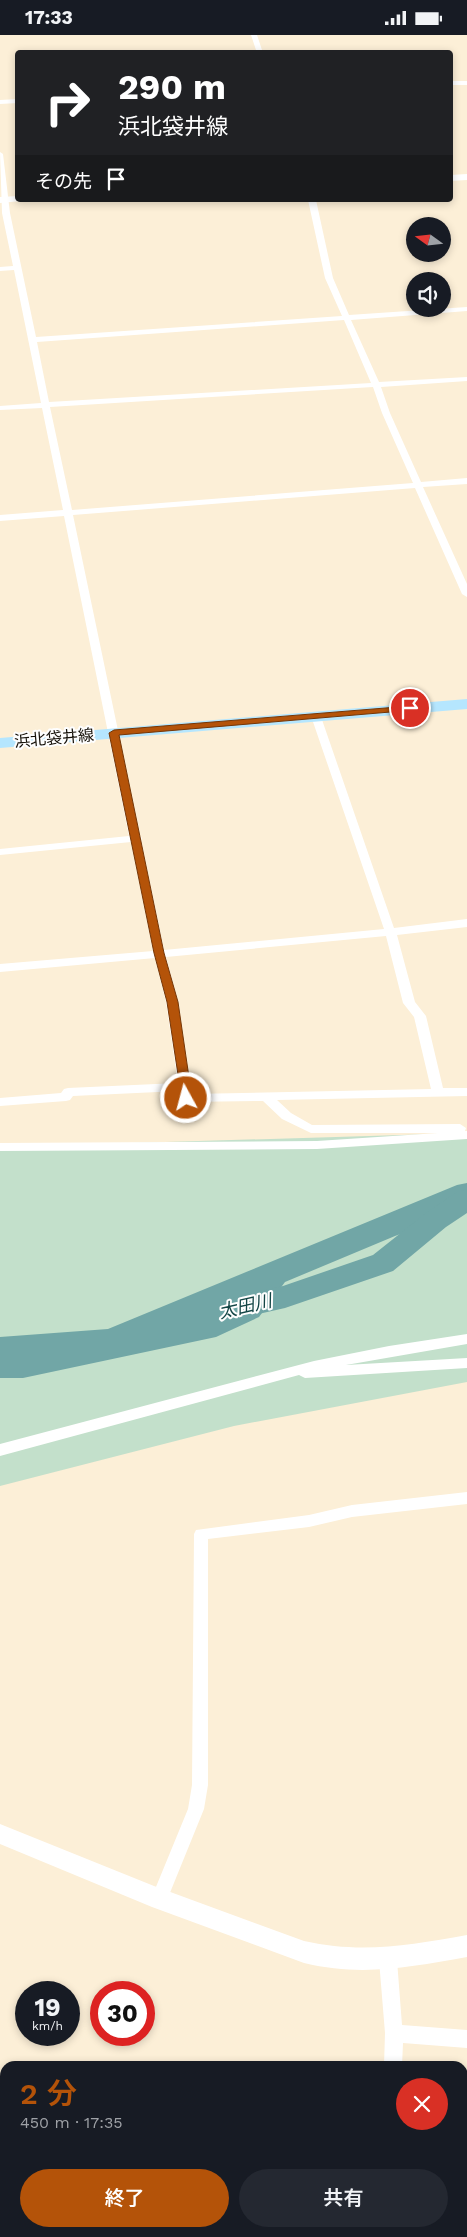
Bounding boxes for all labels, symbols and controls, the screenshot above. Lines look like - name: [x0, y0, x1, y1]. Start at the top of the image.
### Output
- text: 17:33: [25, 6, 73, 29]
- text: 290 m: [118, 66, 226, 108]
- icon: right: [35, 70, 100, 135]
- text: 浜北袋井線: [118, 114, 228, 139]
- icon: arrive: [102, 165, 130, 193]
- text: その先: [35, 170, 92, 193]
- north arrow: [406, 217, 451, 263]
- map controls: [406, 217, 451, 317]
- button: sound: [406, 272, 451, 317]
- pin: [389, 687, 431, 729]
- icon: arrive: [396, 694, 424, 722]
- street label: 浜北袋井線: [13, 725, 95, 751]
- position arrow: [159, 1071, 211, 1123]
- water label: 太田川: [216, 1289, 276, 1322]
- speed limit sign: 30: [90, 1981, 155, 2046]
- text: 19: [34, 1993, 61, 2022]
- text: km/h: [32, 2019, 63, 2033]
- text: 2 分: [20, 2076, 77, 2111]
- button: close: [396, 2078, 448, 2130]
- text: 450 m · 17:35: [20, 2113, 123, 2132]
- button: 終了: [20, 2169, 229, 2227]
- button: 共有: [239, 2169, 448, 2227]

